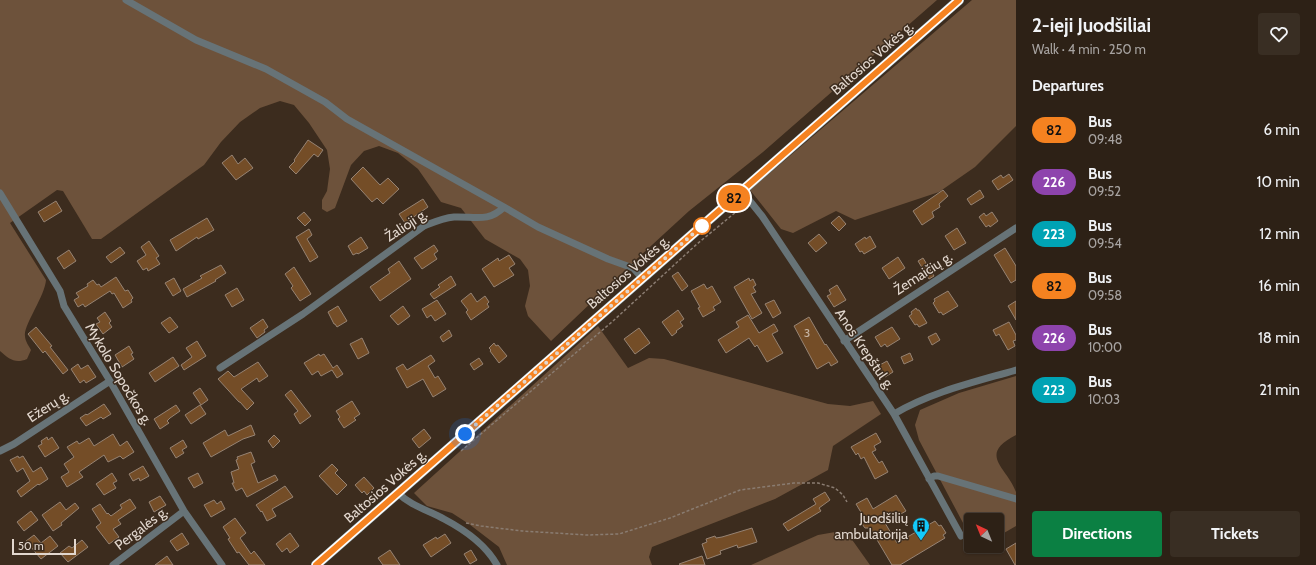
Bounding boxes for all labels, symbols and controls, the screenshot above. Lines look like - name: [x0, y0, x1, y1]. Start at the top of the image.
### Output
- button: heart: [1258, 13, 1300, 55]
- text: 2-ieji Juodšiliai: [1032, 14, 1151, 37]
- street label: Baltosios Vokės g.: [827, 17, 917, 99]
- text: Walk · 4 min · 250 m: [1032, 41, 1146, 57]
- text: Departures: [1032, 77, 1104, 95]
- text: Bus: [1088, 113, 1112, 131]
- text: 82: [1046, 121, 1062, 139]
- text: 6 min: [1263, 121, 1300, 139]
- text: 09:48: [1088, 131, 1123, 147]
- text: Bus: [1088, 165, 1112, 183]
- text: 226: [1043, 173, 1065, 191]
- text: 10 min: [1257, 173, 1300, 191]
- text: 09:52: [1088, 183, 1121, 199]
- line badge: 82: [716, 185, 752, 211]
- text: 82: [726, 189, 742, 207]
- street label: Žalioji g.: [381, 205, 431, 245]
- unlabelled marker: [693, 217, 711, 235]
- text: Bus: [1088, 217, 1112, 235]
- text: 223: [1043, 225, 1065, 243]
- text: 12 min: [1259, 225, 1300, 243]
- street label: Baltosios Vokės g.: [583, 231, 673, 313]
- text: 09:54: [1088, 235, 1122, 251]
- street label: Žemaičių g.: [890, 247, 956, 299]
- text: Bus: [1088, 269, 1112, 287]
- text: 82: [1046, 277, 1062, 295]
- text: 16 min: [1258, 277, 1300, 295]
- text: 09:58: [1088, 287, 1122, 303]
- street label: Anos Krepštul g.: [831, 305, 899, 393]
- street label: Mykolo Sopočkos g.: [81, 320, 157, 428]
- text: Bus: [1088, 321, 1112, 339]
- house number: 3: [804, 325, 810, 340]
- text: 226: [1043, 329, 1065, 347]
- text: 18 min: [1258, 329, 1300, 347]
- text: 10:00: [1088, 339, 1122, 355]
- text: Bus: [1088, 373, 1112, 391]
- text: 223: [1043, 381, 1065, 399]
- text: 21 min: [1259, 381, 1300, 399]
- street label: Ežerų g.: [24, 386, 72, 426]
- text: 10:03: [1088, 391, 1120, 407]
- your location: [455, 424, 475, 444]
- street label: Baltosios Vokės g.: [340, 445, 430, 527]
- street label: Pergalės g.: [111, 502, 171, 554]
- place label: Juodšilių ambulatorija: [835, 509, 909, 543]
- button: Directions: [1032, 511, 1162, 557]
- button: Tickets: [1170, 511, 1300, 557]
- north arrow: [964, 513, 1004, 553]
- map controls: [964, 513, 1004, 553]
- building icon: Juodšilių ambulatorija: [911, 516, 931, 541]
- scale bar: [12, 537, 76, 556]
- text: 50 m: [18, 539, 44, 553]

